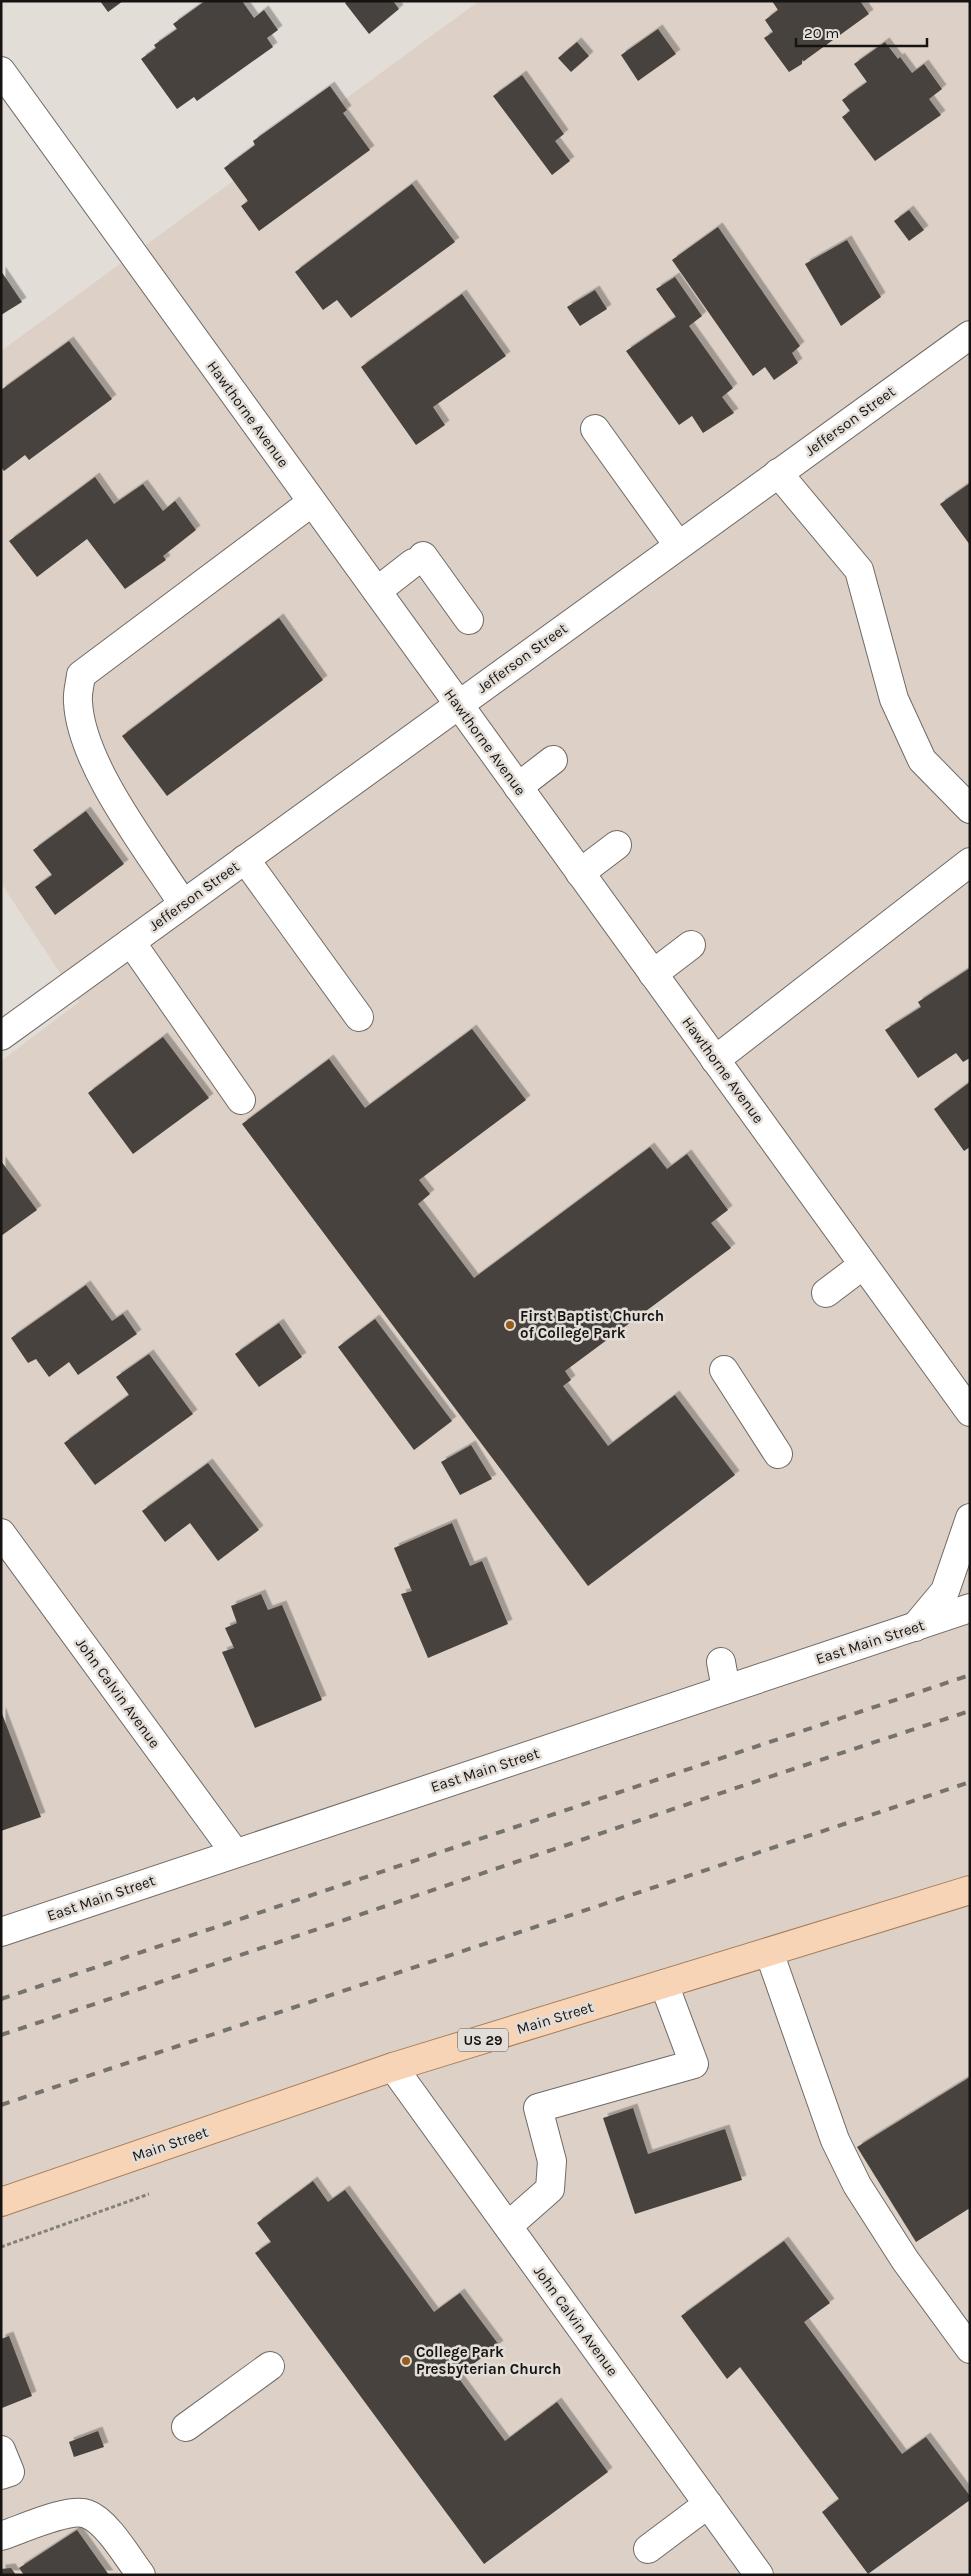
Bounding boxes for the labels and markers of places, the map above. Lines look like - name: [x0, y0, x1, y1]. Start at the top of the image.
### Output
- place label: First Baptist Church of College Park: [520, 1307, 664, 1342]
- marker: First Baptist Church of College Park: [504, 1319, 516, 1331]
- place label: College Park Presbyterian Church: [416, 2343, 561, 2378]
- marker: College Park Presbyterian Church: [400, 2355, 412, 2367]

